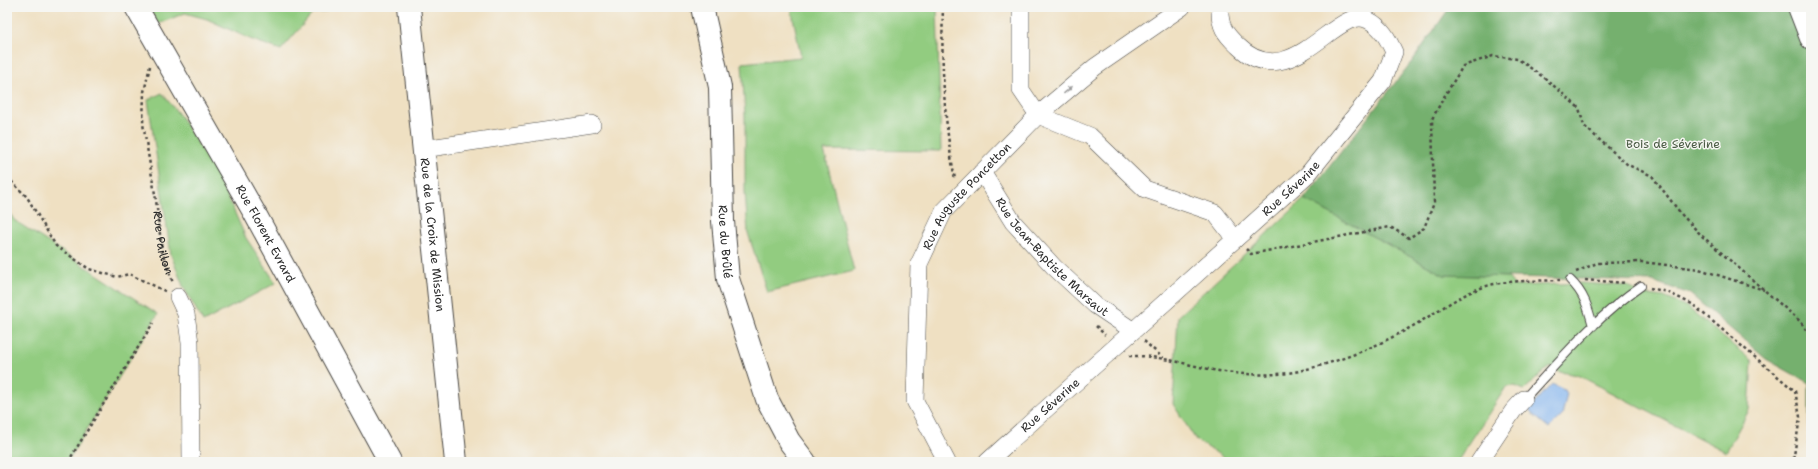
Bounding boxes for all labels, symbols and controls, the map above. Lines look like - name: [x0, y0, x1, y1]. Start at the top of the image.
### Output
- one-way arrow: [1063, 86, 1073, 95]
- park label: Bois de Séverine: [1626, 136, 1720, 152]
- street label: Rue Auguste Poncetton: [919, 139, 1015, 252]
- street label: Rue de la Croix de Mission: [417, 157, 448, 312]
- street label: Rue Séverine: [1258, 157, 1324, 220]
- street label: Rue Florent Evrard: [232, 182, 299, 286]
- street label: Rue Jean-Baptiste Marsaut: [992, 195, 1112, 320]
- street label: Rue du Brûlé: [715, 205, 736, 280]
- street label: Rue Paillon: [149, 210, 177, 276]
- street label: Rue Séverine: [1017, 374, 1083, 436]

